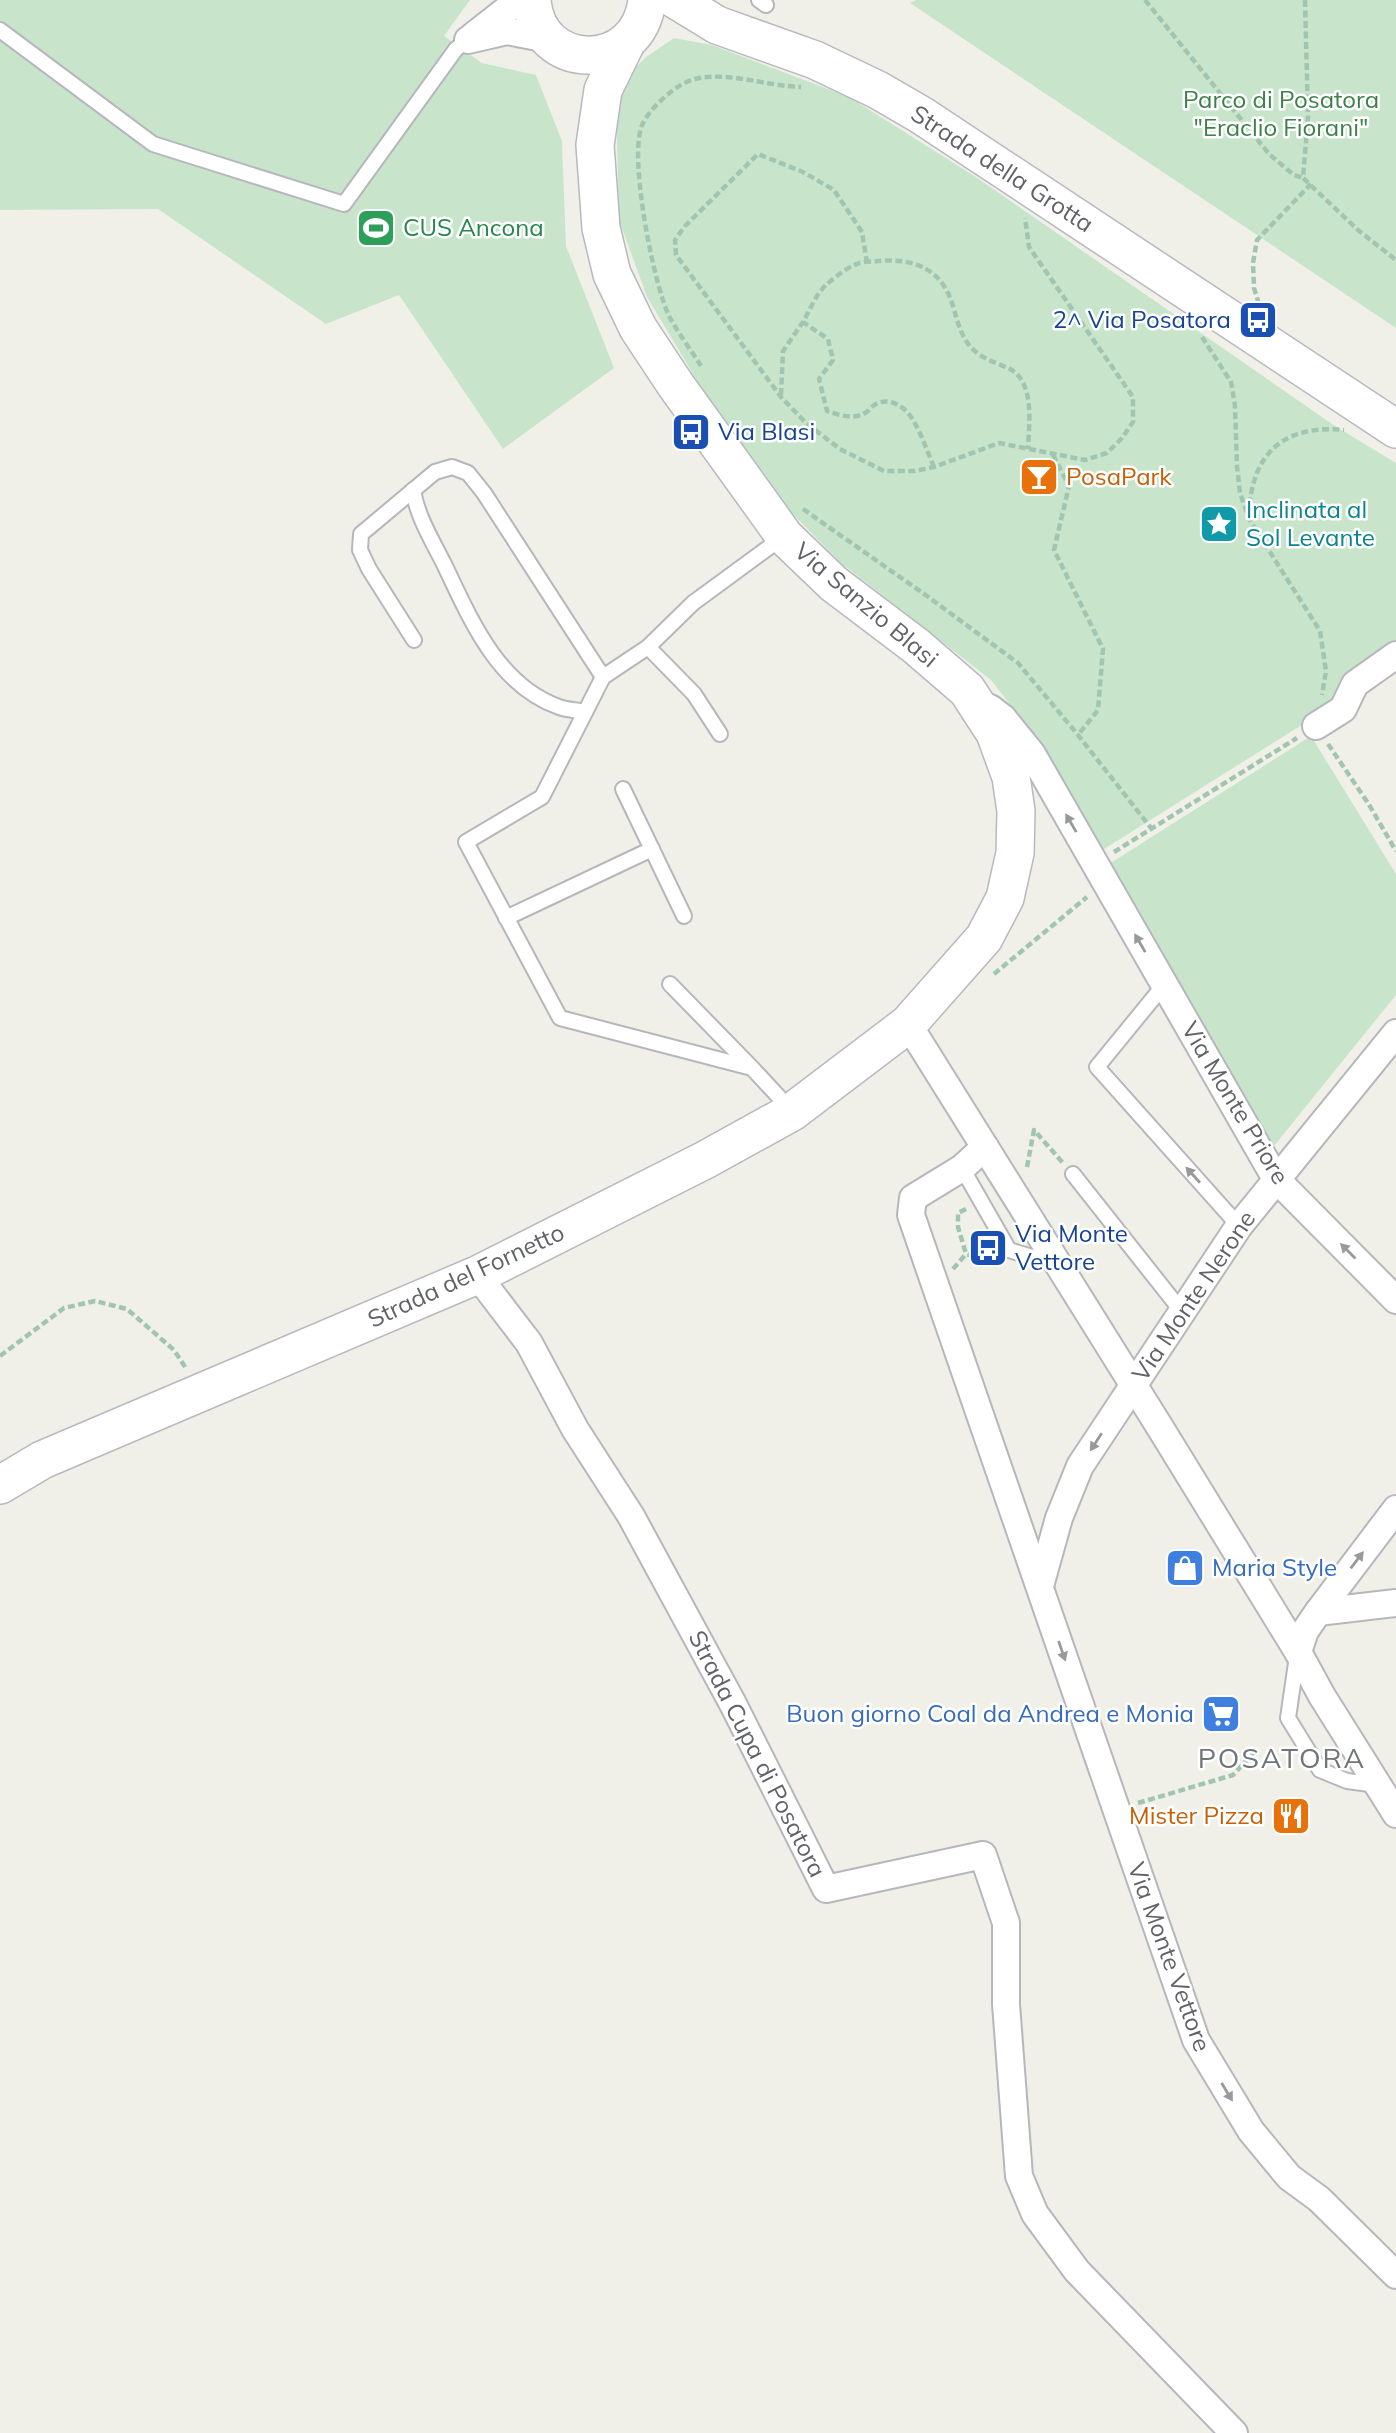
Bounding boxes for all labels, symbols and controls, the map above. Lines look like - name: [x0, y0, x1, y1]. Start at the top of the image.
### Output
- park label: Parco di Posatora "Eraclio Fiorani": [1183, 84, 1379, 142]
- street label: Strada della Grotta: [906, 98, 1099, 238]
- sports icon: CUS Ancona: [355, 207, 397, 249]
- place label: CUS Ancona: [403, 212, 544, 242]
- bus stop icon: 2^ Via Posatora: [1237, 299, 1279, 341]
- place label: 2^ Via Posatora: [1053, 304, 1231, 334]
- bus stop icon: Via Blasi: [670, 411, 712, 453]
- place label: Via Blasi: [718, 416, 815, 446]
- bar icon: PosaPark: [1018, 456, 1060, 498]
- place label: PosaPark: [1066, 461, 1172, 491]
- place label: Inclinata al Sol Levante: [1246, 494, 1375, 552]
- place icon: Inclinata al Sol Levante: [1198, 503, 1240, 545]
- street label: Via Sanzio Blasi: [789, 535, 945, 673]
- one-way arrow: [1065, 813, 1077, 832]
- one-way arrow: [1134, 933, 1146, 952]
- street label: Via Monte Priore: [1176, 1016, 1296, 1189]
- one-way arrow: [1186, 1167, 1202, 1184]
- street label: Via Monte Nerone: [1125, 1204, 1261, 1387]
- street label: Strada del Fornetto: [363, 1216, 569, 1334]
- place label: Via Monte Vettore: [1015, 1218, 1128, 1276]
- bus stop icon: Via Monte Vettore: [967, 1227, 1009, 1269]
- one-way arrow: [1339, 1243, 1356, 1260]
- one-way arrow: [1090, 1433, 1103, 1452]
- shop icon: Maria Style: [1164, 1547, 1206, 1589]
- one-way arrow: [1350, 1551, 1364, 1569]
- place label: Maria Style: [1212, 1552, 1337, 1582]
- street label: Strada Cupa di Posatora: [683, 1625, 833, 1882]
- one-way arrow: [1057, 1640, 1068, 1661]
- supermarket icon: Buon giorno Coal da Andrea e Monia: [1200, 1693, 1242, 1735]
- place label: Buon giorno Coal da Andrea e Monia: [786, 1698, 1194, 1728]
- district label: POSATORA: [1198, 1740, 1366, 1775]
- restaurant icon: Mister Pizza: [1270, 1795, 1312, 1837]
- place label: Mister Pizza: [1129, 1800, 1264, 1830]
- street label: Via Monte Vettore: [1122, 1858, 1218, 2055]
- one-way arrow: [1221, 2083, 1233, 2102]

